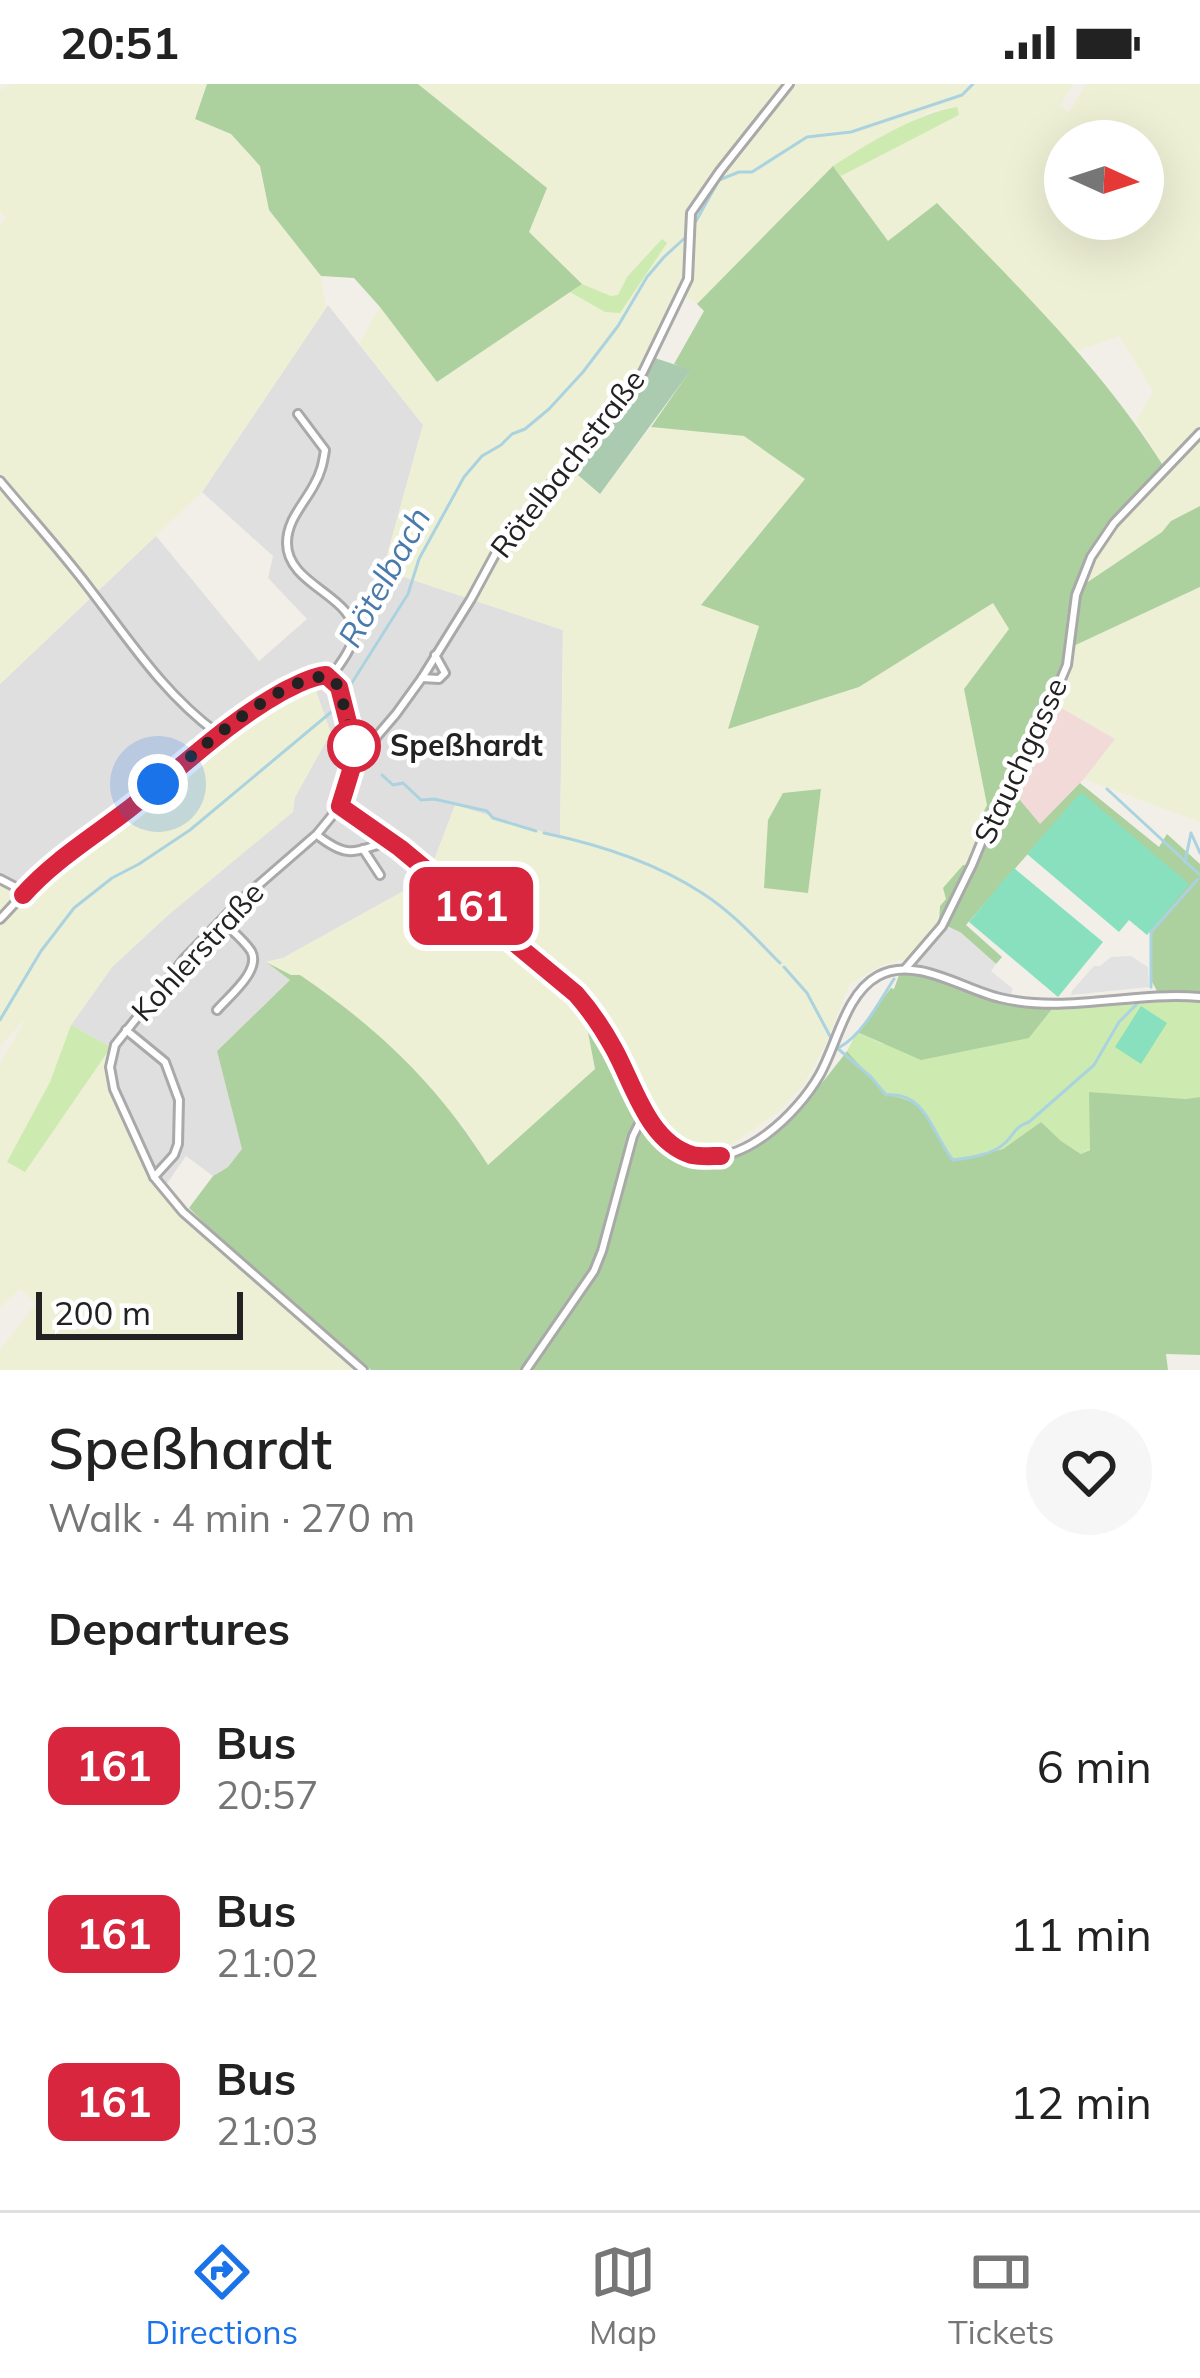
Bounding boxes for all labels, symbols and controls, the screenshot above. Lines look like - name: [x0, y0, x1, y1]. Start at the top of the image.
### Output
- text: 20:51: [60, 14, 179, 70]
- north arrow: [1044, 120, 1164, 240]
- map controls: [1044, 120, 1164, 240]
- street label: Rötelbachstraße: [482, 361, 653, 565]
- water label: Rötelbach: [328, 500, 439, 654]
- street label: Stauchgasse: [965, 671, 1075, 850]
- marker: Speßhardt: [329, 721, 379, 771]
- place label: Speßhardt: [390, 726, 543, 764]
- your location: [128, 754, 188, 814]
- line badge: 161: [402, 867, 540, 945]
- street label: Kohlerstraße: [123, 874, 271, 1029]
- text: 161: [433, 879, 509, 932]
- scale bar: [36, 1286, 243, 1339]
- text: 200 m: [54, 1292, 151, 1333]
- button: heart: [1026, 1409, 1152, 1535]
- text: Speßhardt: [48, 1412, 332, 1483]
- text: Walk · 4 min · 270 m: [48, 1493, 415, 1542]
- text: Departures: [48, 1600, 290, 1656]
- text: Bus: [216, 1714, 296, 1770]
- text: 6 min: [1037, 1738, 1152, 1794]
- text: 161: [76, 1739, 152, 1792]
- text: 20:57: [216, 1770, 319, 1819]
- text: Bus: [216, 1882, 296, 1938]
- text: 11 min: [1010, 1906, 1152, 1962]
- text: 161: [76, 1907, 152, 1960]
- text: 21:02: [216, 1938, 319, 1987]
- text: Bus: [216, 2050, 296, 2106]
- text: 12 min: [1010, 2074, 1152, 2130]
- text: 161: [76, 2075, 152, 2128]
- text: 21:03: [216, 2106, 319, 2155]
- tab: Directions: [145, 2239, 298, 2352]
- tab: Map: [589, 2239, 657, 2352]
- tab: Tickets: [948, 2239, 1054, 2352]

